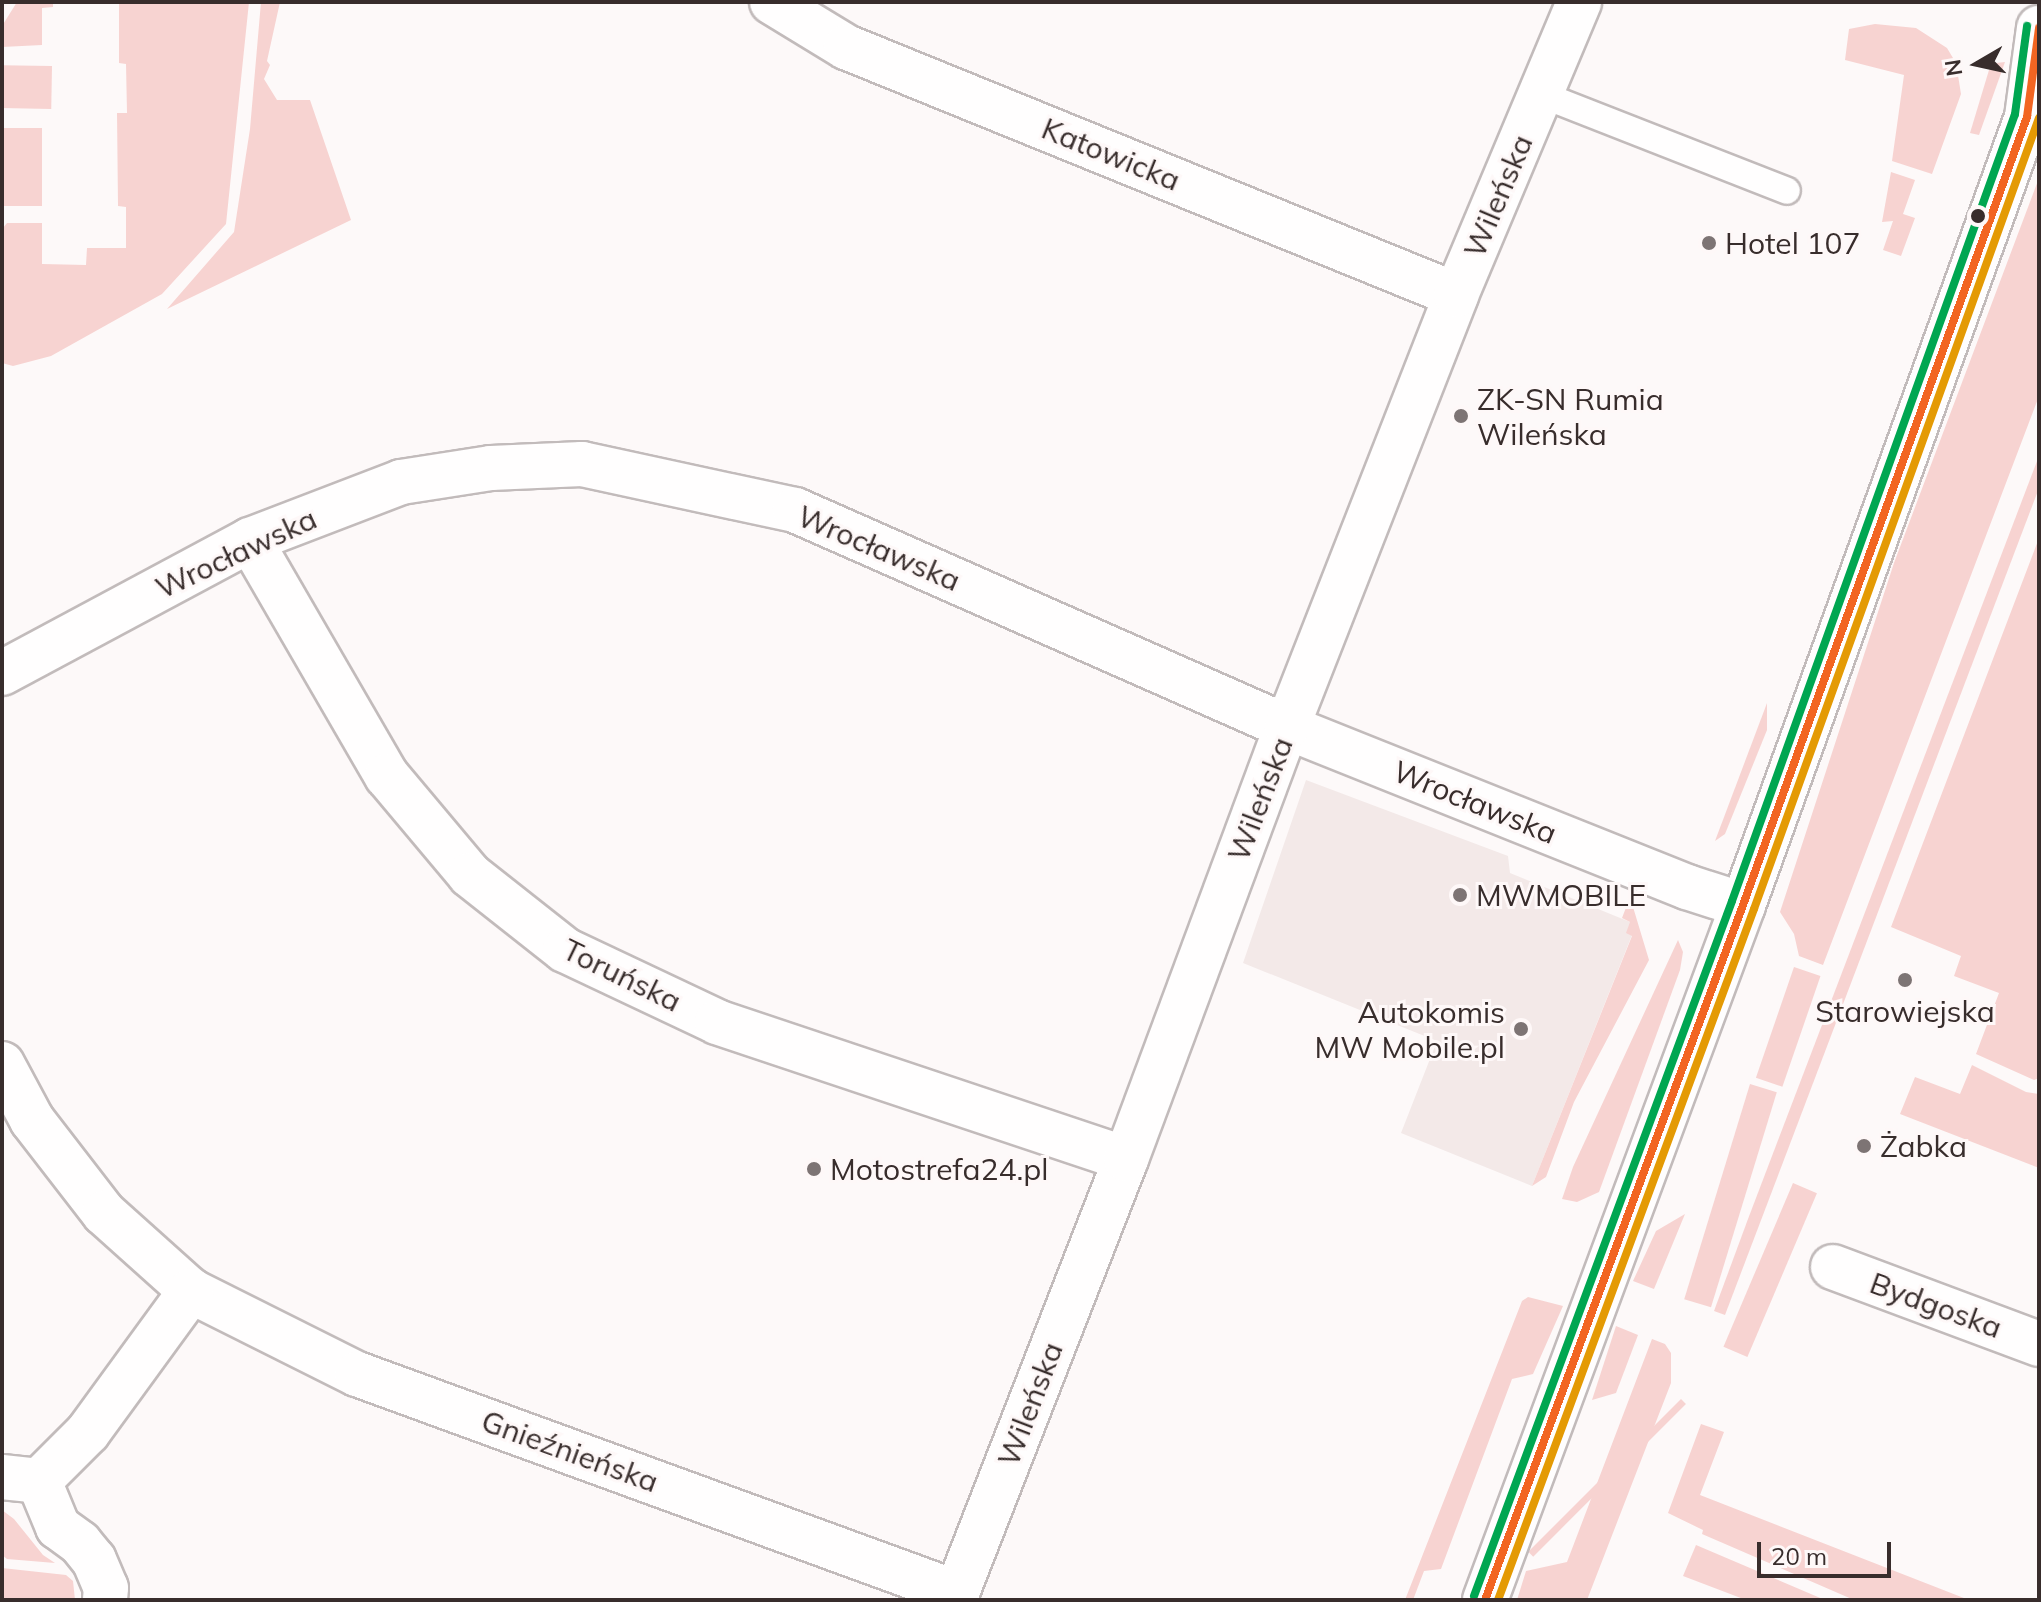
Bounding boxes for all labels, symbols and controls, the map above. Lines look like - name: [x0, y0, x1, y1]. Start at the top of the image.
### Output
- north arrow: [1937, 24, 2017, 104]
- text: N: [1938, 57, 1968, 78]
- street label: Katowicka: [1037, 110, 1185, 198]
- street label: Wileńska: [1456, 129, 1540, 263]
- unlabelled marker: [1970, 208, 1986, 224]
- place label: Hotel 107: [1725, 225, 1861, 261]
- marker: Hotel 107: [1700, 234, 1718, 252]
- place label: ZK-SN Rumia Wileńska: [1477, 381, 1664, 452]
- marker: ZK-SN Rumia Wileńska: [1452, 407, 1470, 425]
- street label: Wrocławska: [792, 498, 966, 598]
- street label: Wrocławska: [150, 500, 322, 606]
- street label: Wileńska: [1220, 732, 1300, 866]
- street label: Wrocławska: [1388, 753, 1562, 851]
- place label: MWMOBILE: [1476, 877, 1646, 913]
- marker: MWMOBILE: [1451, 886, 1469, 904]
- street label: Toruńska: [557, 931, 687, 1019]
- marker: Starowiejska: [1896, 971, 1914, 989]
- place label: Starowiejska: [1815, 993, 1995, 1029]
- place label: Autokomis MW Mobile.pl: [1315, 994, 1505, 1064]
- marker: Autokomis MW Mobile.pl: [1512, 1020, 1530, 1038]
- place label: Żabka: [1880, 1128, 1967, 1164]
- marker: Żabka: [1855, 1137, 1873, 1155]
- place label: Motostrefa24.pl: [830, 1151, 1048, 1187]
- marker: Motostrefa24.pl: [805, 1160, 823, 1178]
- street label: Bydgoska: [1865, 1265, 2007, 1345]
- street label: Wileńska: [990, 1337, 1070, 1471]
- street label: Gnieźnieńska: [477, 1402, 663, 1500]
- scale bar: [1761, 1526, 1895, 1576]
- text: 20 m: [1771, 1541, 1827, 1571]

